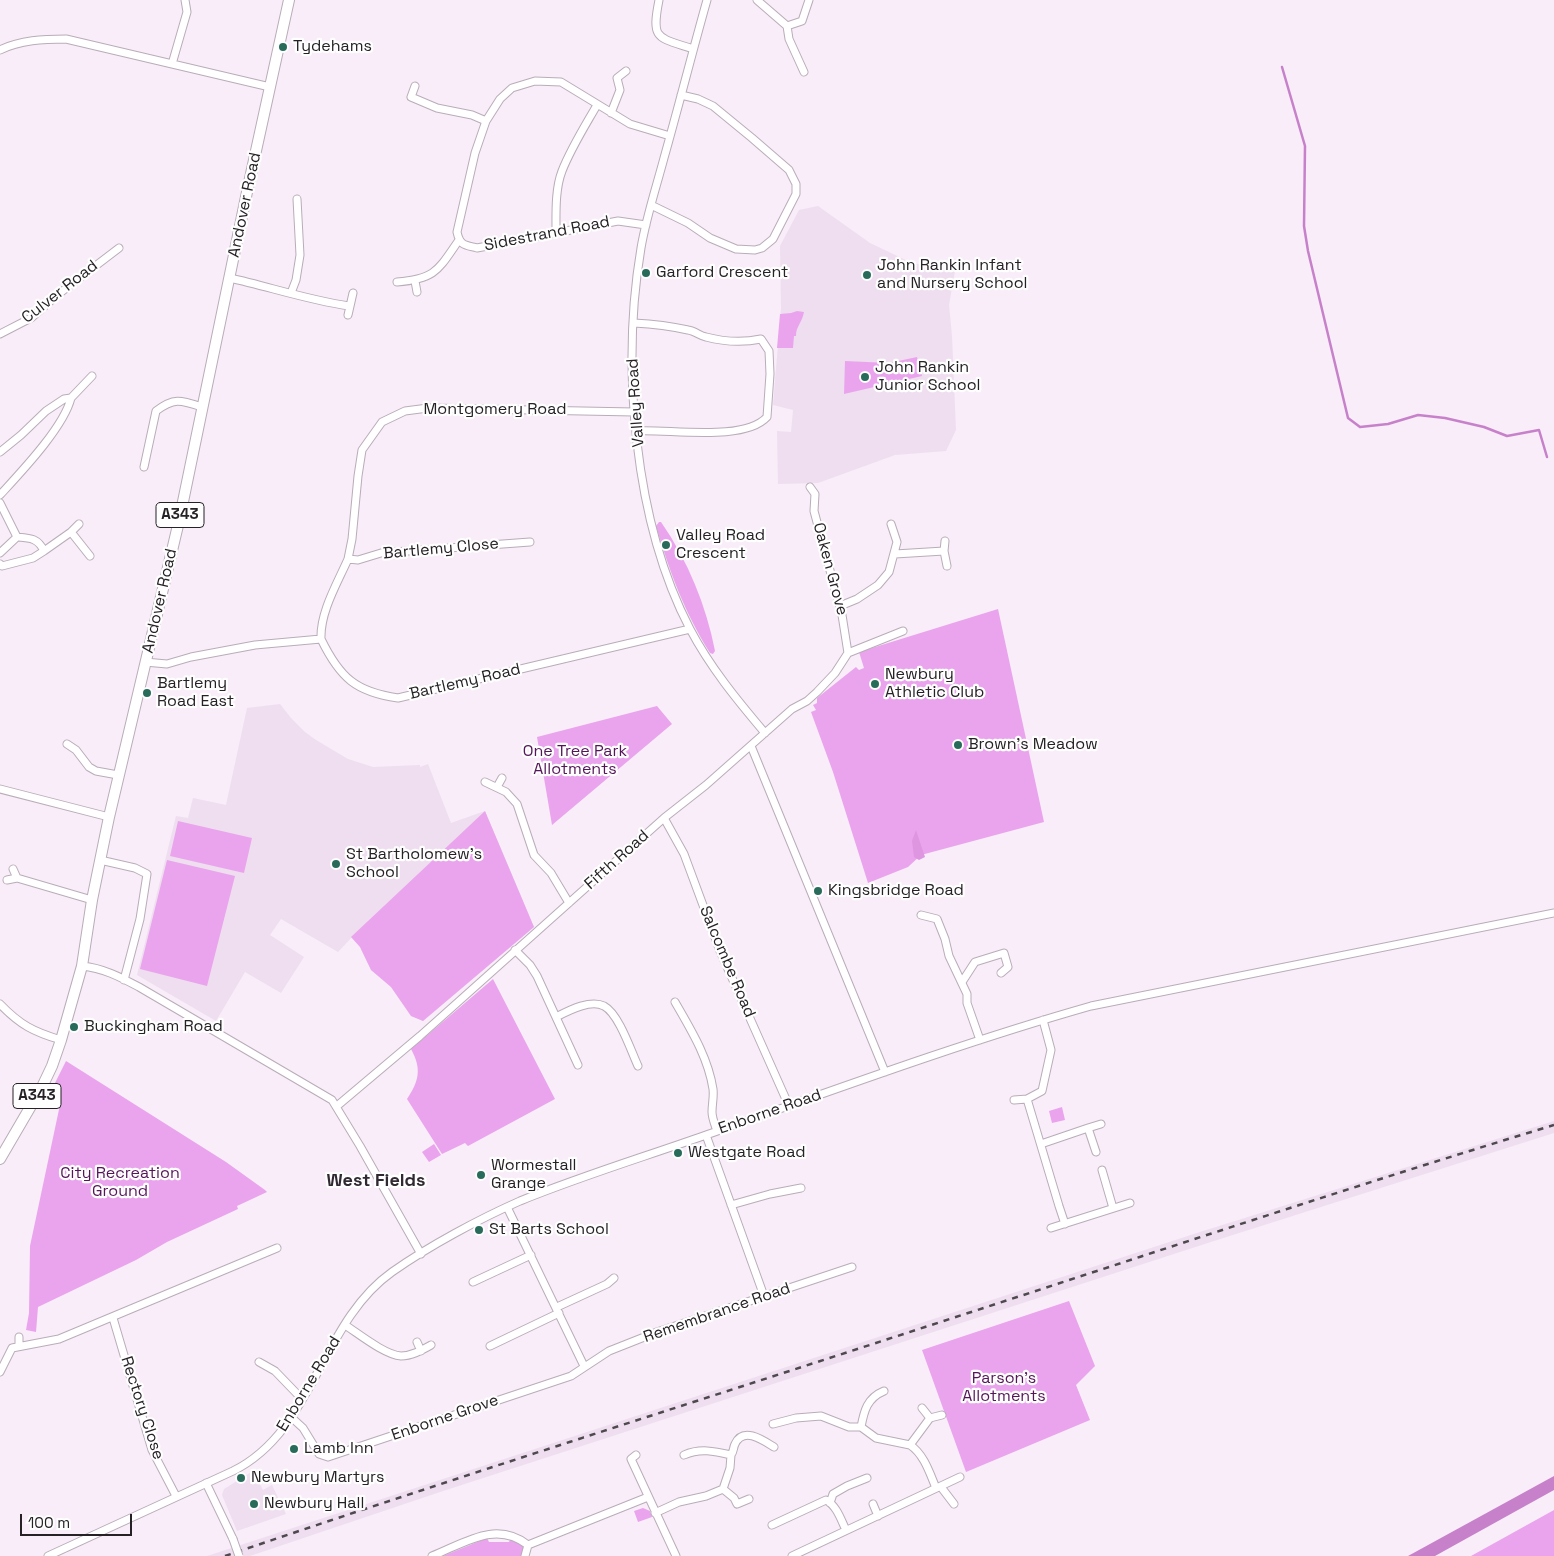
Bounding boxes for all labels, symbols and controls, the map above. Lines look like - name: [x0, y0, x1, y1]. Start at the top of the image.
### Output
- place label: Tydehams: [293, 37, 372, 57]
- marker: Tydehams: [277, 41, 289, 53]
- street label: Andover Road: [224, 151, 266, 259]
- street label: Sidestrand Road: [483, 212, 611, 256]
- street label: Culver Road: [18, 256, 102, 328]
- place label: John Rankin Infant and Nursery School: [877, 256, 1027, 294]
- place label: Garford Crescent: [656, 263, 788, 283]
- marker: Garford Crescent: [640, 267, 652, 279]
- marker: John Rankin Infant and Nursery School: [861, 269, 873, 281]
- street label: Valley Road: [623, 358, 649, 448]
- place label: John Rankin Junior School: [875, 358, 981, 396]
- marker: John Rankin Junior School: [859, 371, 871, 383]
- street label: Montgomery Road: [424, 400, 566, 420]
- road number: A343: [156, 502, 204, 528]
- street label: Oaken Grove: [808, 521, 852, 617]
- place label: Valley Road Crescent: [676, 526, 765, 564]
- street label: Bartlemy Close: [382, 534, 500, 564]
- marker: Valley Road Crescent: [660, 539, 672, 551]
- street label: Andover Road: [139, 547, 181, 655]
- street label: Bartlemy Road: [408, 660, 522, 704]
- place label: Newbury Athletic Club: [885, 665, 984, 703]
- place label: Bartlemy Road East: [157, 674, 234, 712]
- marker: Newbury Athletic Club: [869, 678, 881, 690]
- marker: Bartlemy Road East: [141, 687, 153, 699]
- place label: Brown's Meadow: [968, 735, 1098, 755]
- marker: Brown's Meadow: [952, 739, 964, 751]
- park label: One Tree Park Allotments: [523, 742, 627, 780]
- street label: Fifth Road: [581, 826, 653, 894]
- place label: St Bartholomew's School: [346, 845, 482, 883]
- marker: St Bartholomew's School: [330, 858, 342, 870]
- place label: Kingsbridge Road: [828, 881, 964, 901]
- marker: Kingsbridge Road: [812, 885, 824, 897]
- street label: Salcombe Road: [695, 903, 759, 1021]
- place label: Buckingham Road: [84, 1017, 223, 1037]
- marker: Buckingham Road: [68, 1021, 80, 1033]
- road number: A343: [13, 1084, 61, 1108]
- street label: Enborne Road: [716, 1085, 824, 1139]
- place label: Westgate Road: [688, 1143, 805, 1163]
- marker: Westgate Road: [672, 1147, 684, 1159]
- place label: Wormestall Grange: [491, 1156, 577, 1194]
- park label: City Recreation Ground: [60, 1164, 180, 1202]
- marker: Wormestall Grange: [475, 1169, 487, 1181]
- district label: West Fields: [327, 1170, 425, 1192]
- place label: St Barts School: [489, 1220, 609, 1240]
- marker: St Barts School: [473, 1224, 485, 1236]
- street label: Remembrance Road: [641, 1279, 793, 1347]
- street label: Enborne Road: [273, 1333, 345, 1435]
- street label: Rectory Close: [116, 1354, 168, 1462]
- park label: Parson's Allotments: [962, 1369, 1046, 1407]
- street label: Enborne Grove: [389, 1391, 501, 1445]
- place label: Lamb Inn: [304, 1439, 374, 1459]
- marker: Lamb Inn: [288, 1443, 300, 1455]
- place label: Newbury Martyrs: [251, 1468, 384, 1488]
- marker: Newbury Martyrs: [235, 1472, 247, 1484]
- place label: Newbury Hall: [264, 1494, 364, 1514]
- marker: Newbury Hall: [248, 1498, 260, 1510]
- scale bar: [22, 1504, 135, 1536]
- text: 100 m: [28, 1513, 70, 1532]

